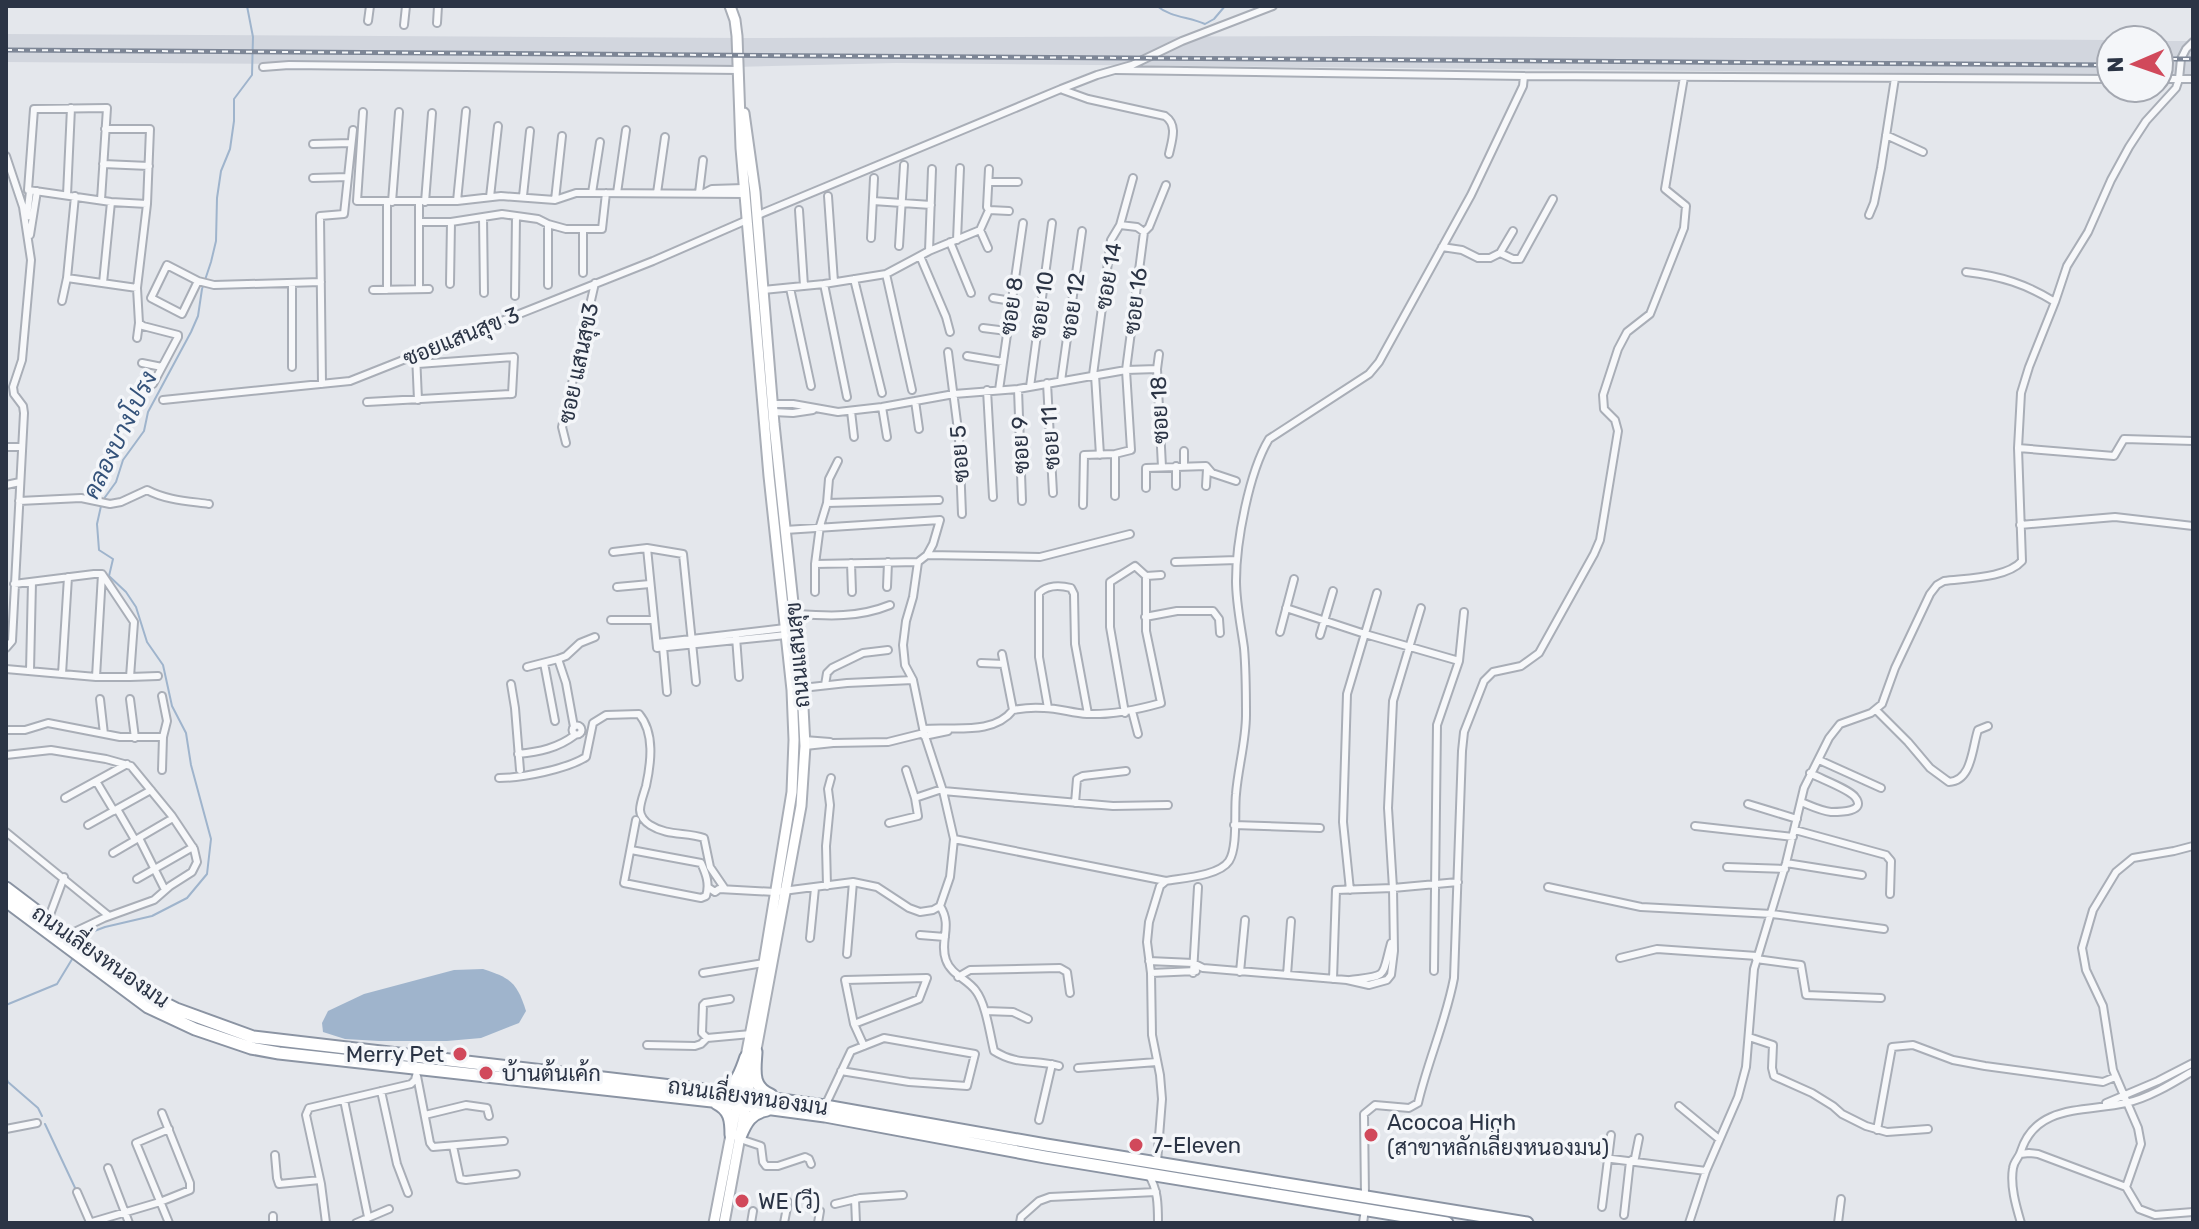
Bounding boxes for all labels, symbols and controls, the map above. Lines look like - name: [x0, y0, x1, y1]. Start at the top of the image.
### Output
- north arrow: [2095, 24, 2175, 104]
- text: N: [2102, 56, 2129, 73]
- street label: ซอย 14: [1089, 240, 1128, 312]
- street label: ซอย 16: [1118, 266, 1153, 336]
- street label: ซอย 10: [1023, 270, 1060, 341]
- street label: ซอย 12: [1054, 271, 1091, 341]
- street label: ซอย 8: [994, 275, 1029, 337]
- street label: ซอย แสนสุข3: [552, 300, 606, 426]
- street label: ซอยแสนสุข 3: [399, 301, 524, 374]
- water label: คลองบางโปรง: [75, 366, 163, 503]
- street label: ซอย 18: [1145, 376, 1174, 444]
- street label: ซอย 11: [1035, 406, 1066, 470]
- street label: ซอย 9: [1006, 416, 1035, 474]
- street label: ซอย 5: [944, 424, 975, 484]
- street label: ถนนแสนสุข: [779, 601, 818, 709]
- street label: ถนนเลี่ยงหนองมน: [27, 894, 178, 1014]
- place label: Merry Pet: [346, 1041, 444, 1068]
- marker: Merry Pet: [451, 1045, 469, 1063]
- place label: บ้านต้นเค้ก: [502, 1059, 601, 1087]
- marker: บ้านต้นเค้ก: [477, 1064, 495, 1082]
- street label: ถนนเลี่ยงหนองมน: [666, 1066, 831, 1121]
- place label: Acocoa High (สาขาหลักเลี่ยงหนองมน): [1387, 1109, 1609, 1161]
- marker: Acocoa High (สาขาหลักเลี่ยงหนองมน): [1362, 1126, 1380, 1144]
- place label: 7-Eleven: [1152, 1132, 1241, 1159]
- marker: 7-Eleven: [1127, 1136, 1145, 1154]
- place label: WE (วี): [758, 1188, 821, 1215]
- marker: WE (วี): [733, 1192, 751, 1210]

